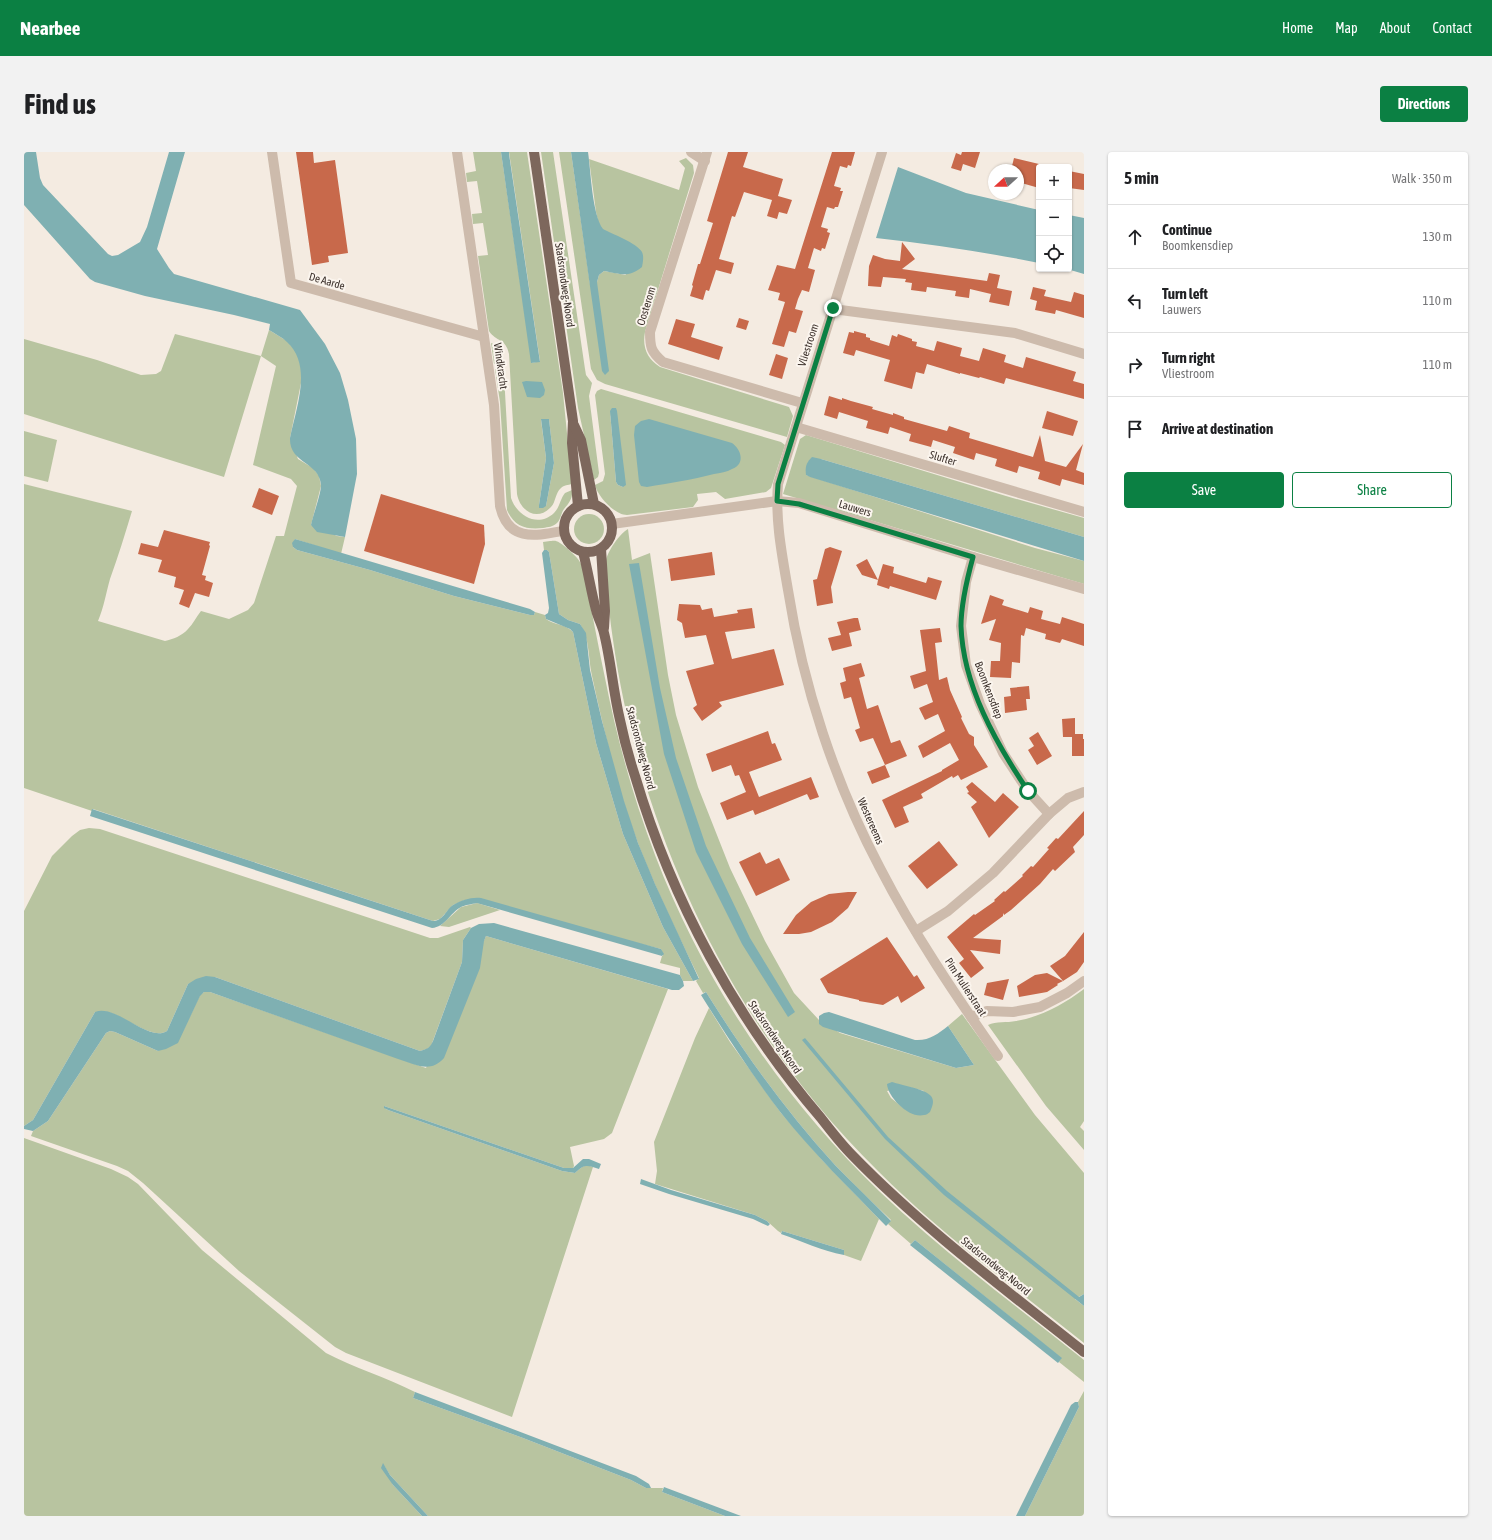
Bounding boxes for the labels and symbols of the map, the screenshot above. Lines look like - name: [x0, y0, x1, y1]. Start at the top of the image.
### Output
- north arrow: [988, 164, 1024, 200]
- street label: Stadsrondweg-Noord: [553, 242, 577, 328]
- street label: De Aarde: [308, 270, 346, 292]
- street label: Oosterom: [634, 285, 658, 327]
- route end: [824, 299, 842, 317]
- street label: Vliestroom: [795, 322, 821, 368]
- street label: Windkracht: [492, 342, 510, 390]
- street label: Slufter: [928, 448, 958, 468]
- street label: Lauwers: [837, 497, 873, 519]
- street label: Boomkensdiep: [973, 660, 1005, 720]
- street label: Stadsrondweg-Noord: [624, 705, 658, 791]
- route start: [1019, 782, 1037, 800]
- street label: Westereems: [855, 796, 887, 846]
- street label: Pim Mulierstraat: [943, 956, 989, 1018]
- street label: Stadsrondweg-Noord: [746, 998, 804, 1076]
- street label: Stadsrondweg-Noord: [959, 1235, 1033, 1297]

